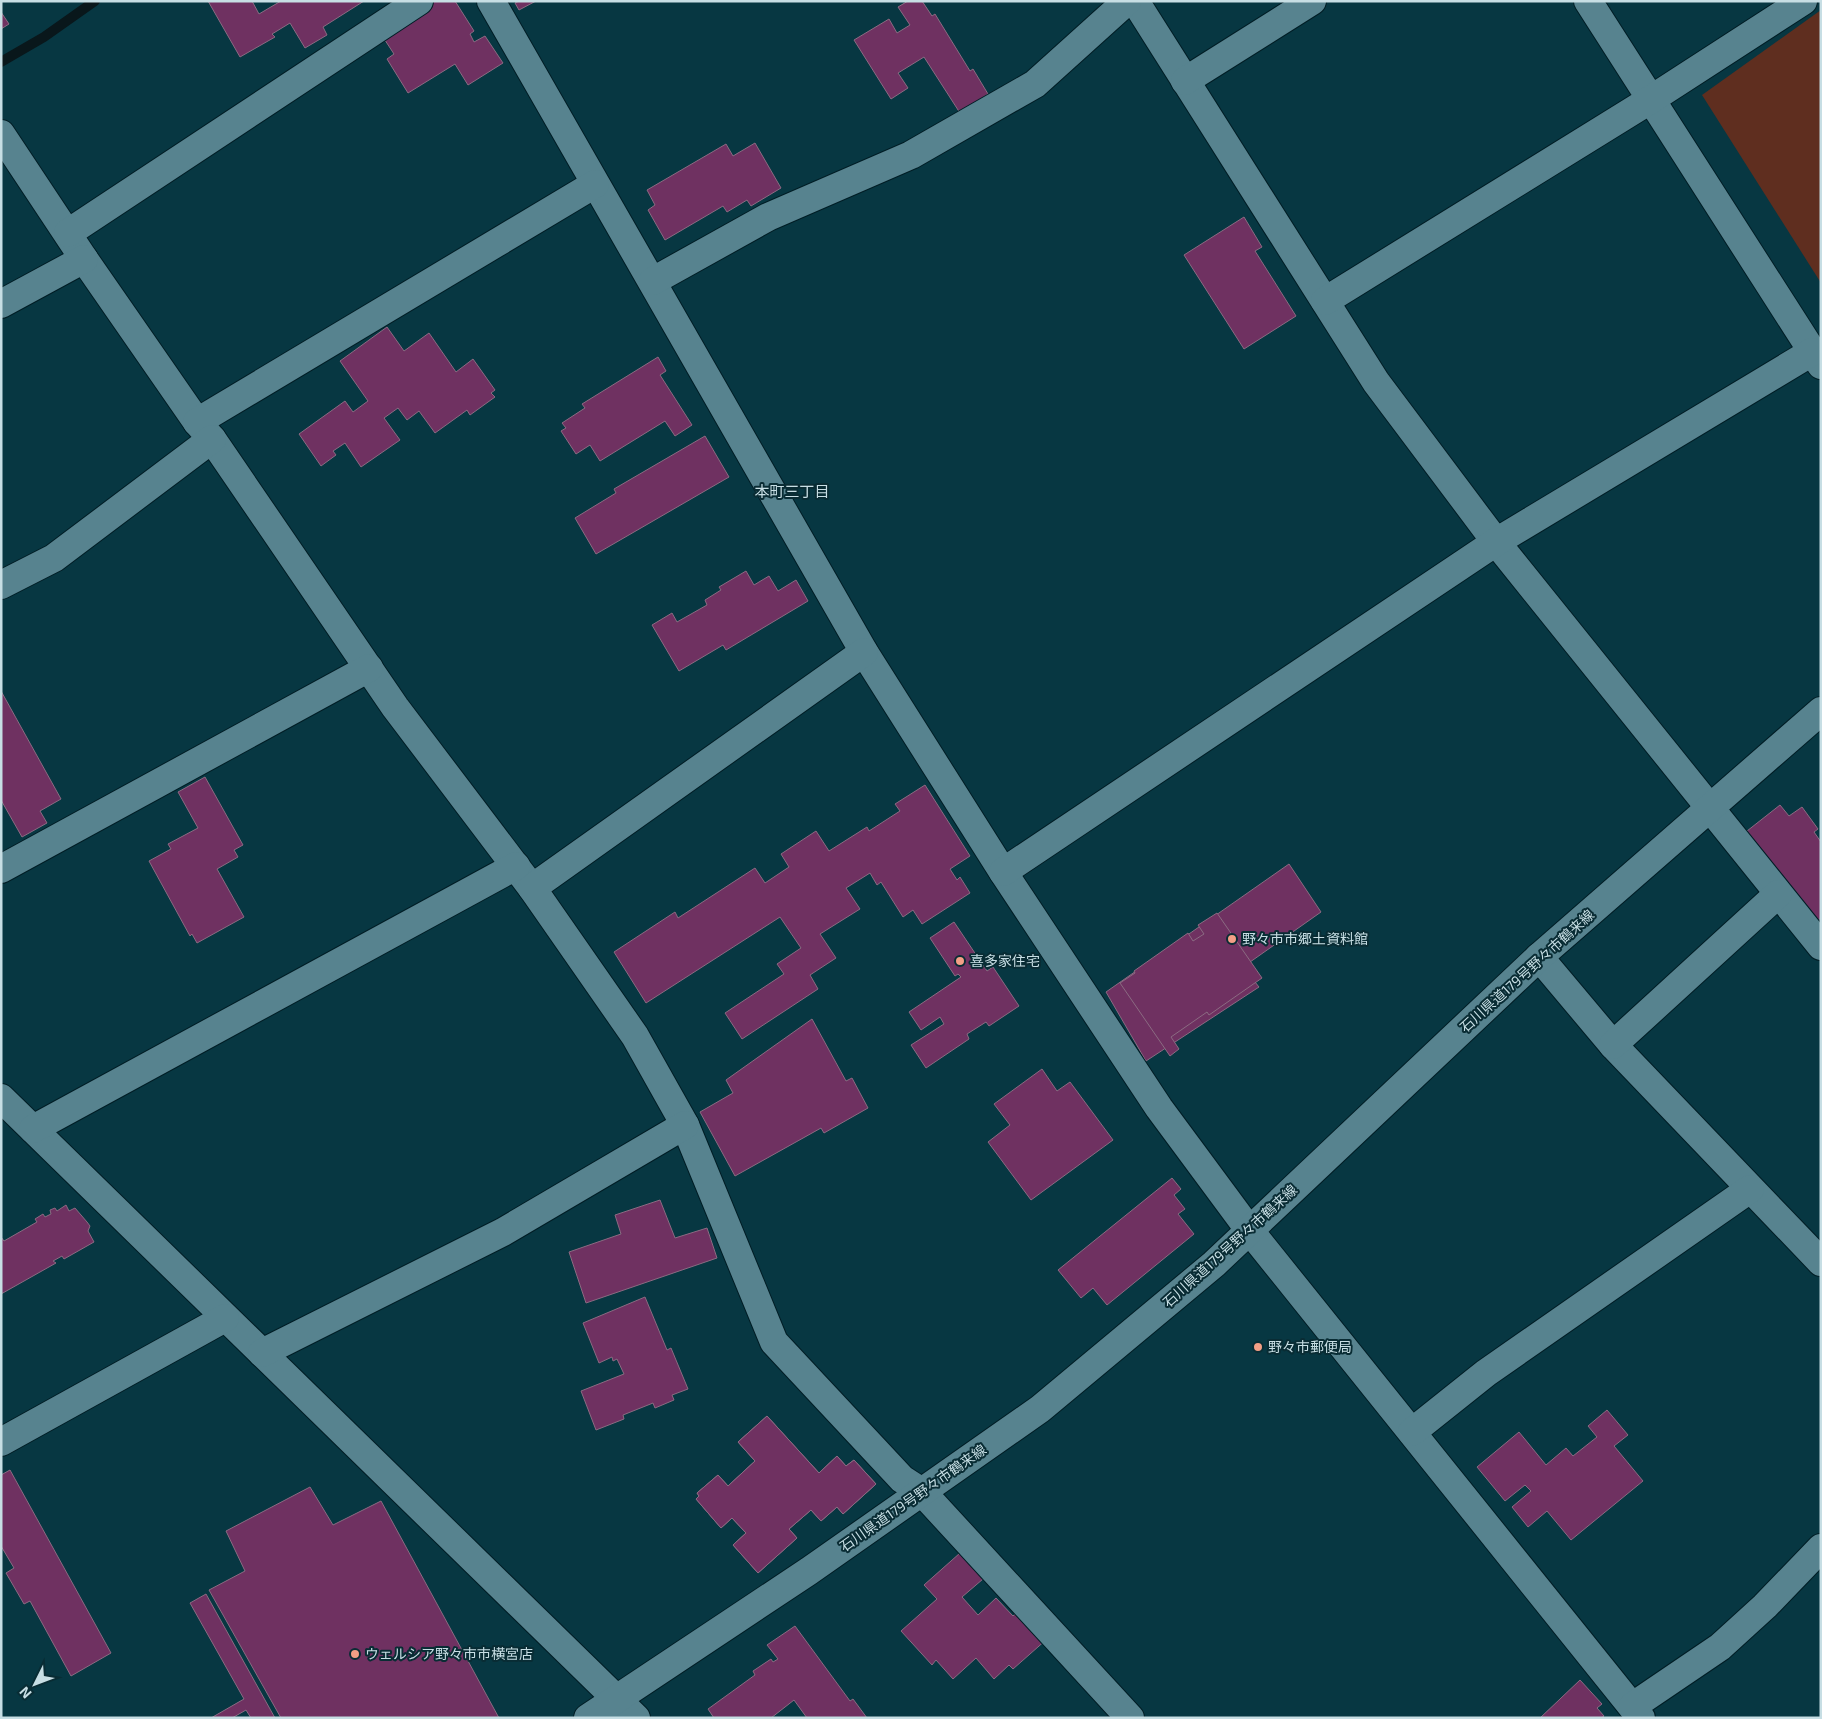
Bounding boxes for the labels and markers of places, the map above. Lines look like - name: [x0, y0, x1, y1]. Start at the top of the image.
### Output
- place label: 野々市市郷土資料館: [1242, 930, 1368, 947]
- marker: 野々市市郷土資料館: [1226, 933, 1238, 945]
- place label: 喜多家住宅: [970, 952, 1040, 969]
- marker: 喜多家住宅: [954, 955, 966, 967]
- place label: 野々市郵便局: [1268, 1338, 1352, 1355]
- marker: 野々市郵便局: [1252, 1341, 1264, 1353]
- place label: ウェルシア野々市市横宮店: [365, 1645, 533, 1662]
- marker: ウェルシア野々市市横宮店: [349, 1648, 361, 1660]

